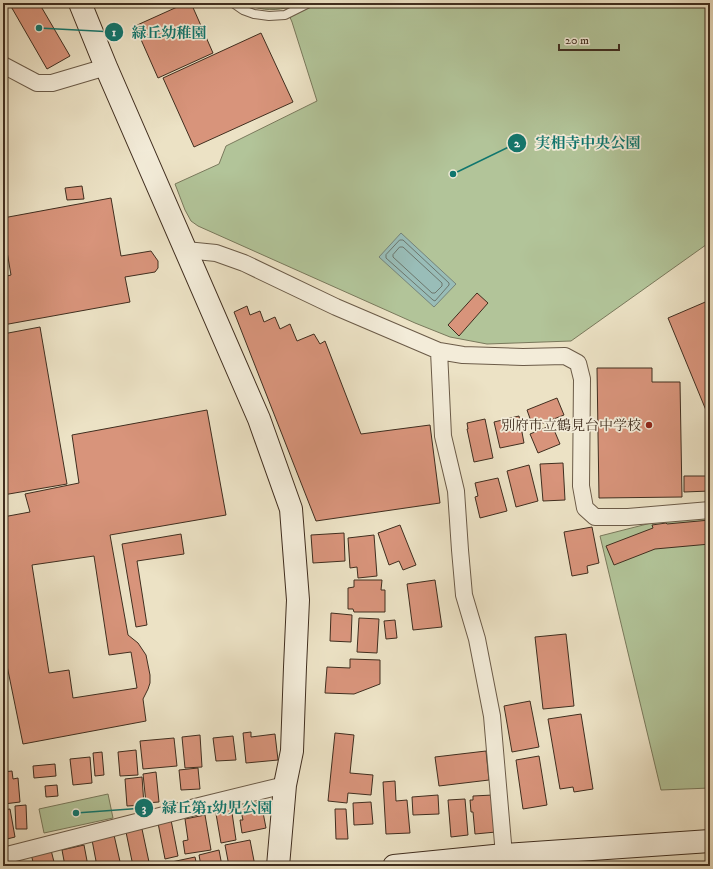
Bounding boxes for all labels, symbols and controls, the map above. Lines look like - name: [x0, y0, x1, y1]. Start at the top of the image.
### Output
- callout: 緑丘幼稚園: [104, 19, 215, 46]
- text: 緑丘幼稚園: [131, 24, 207, 43]
- text: 1: [112, 25, 117, 40]
- scale bar: [559, 26, 619, 52]
- text: 20 m: [565, 33, 589, 48]
- callout: 実相寺中央公園: [507, 130, 648, 157]
- text: 実相寺中央公園: [535, 134, 641, 153]
- text: 2: [514, 136, 521, 151]
- place label: 別府市立鶴見台中学校: [501, 417, 641, 435]
- marker: 別府市立鶴見台中学校: [644, 420, 654, 430]
- callout: 緑丘第1幼児公園: [134, 794, 280, 821]
- text: 緑丘第1幼児公園: [162, 799, 272, 818]
- text: 3: [142, 801, 147, 816]

